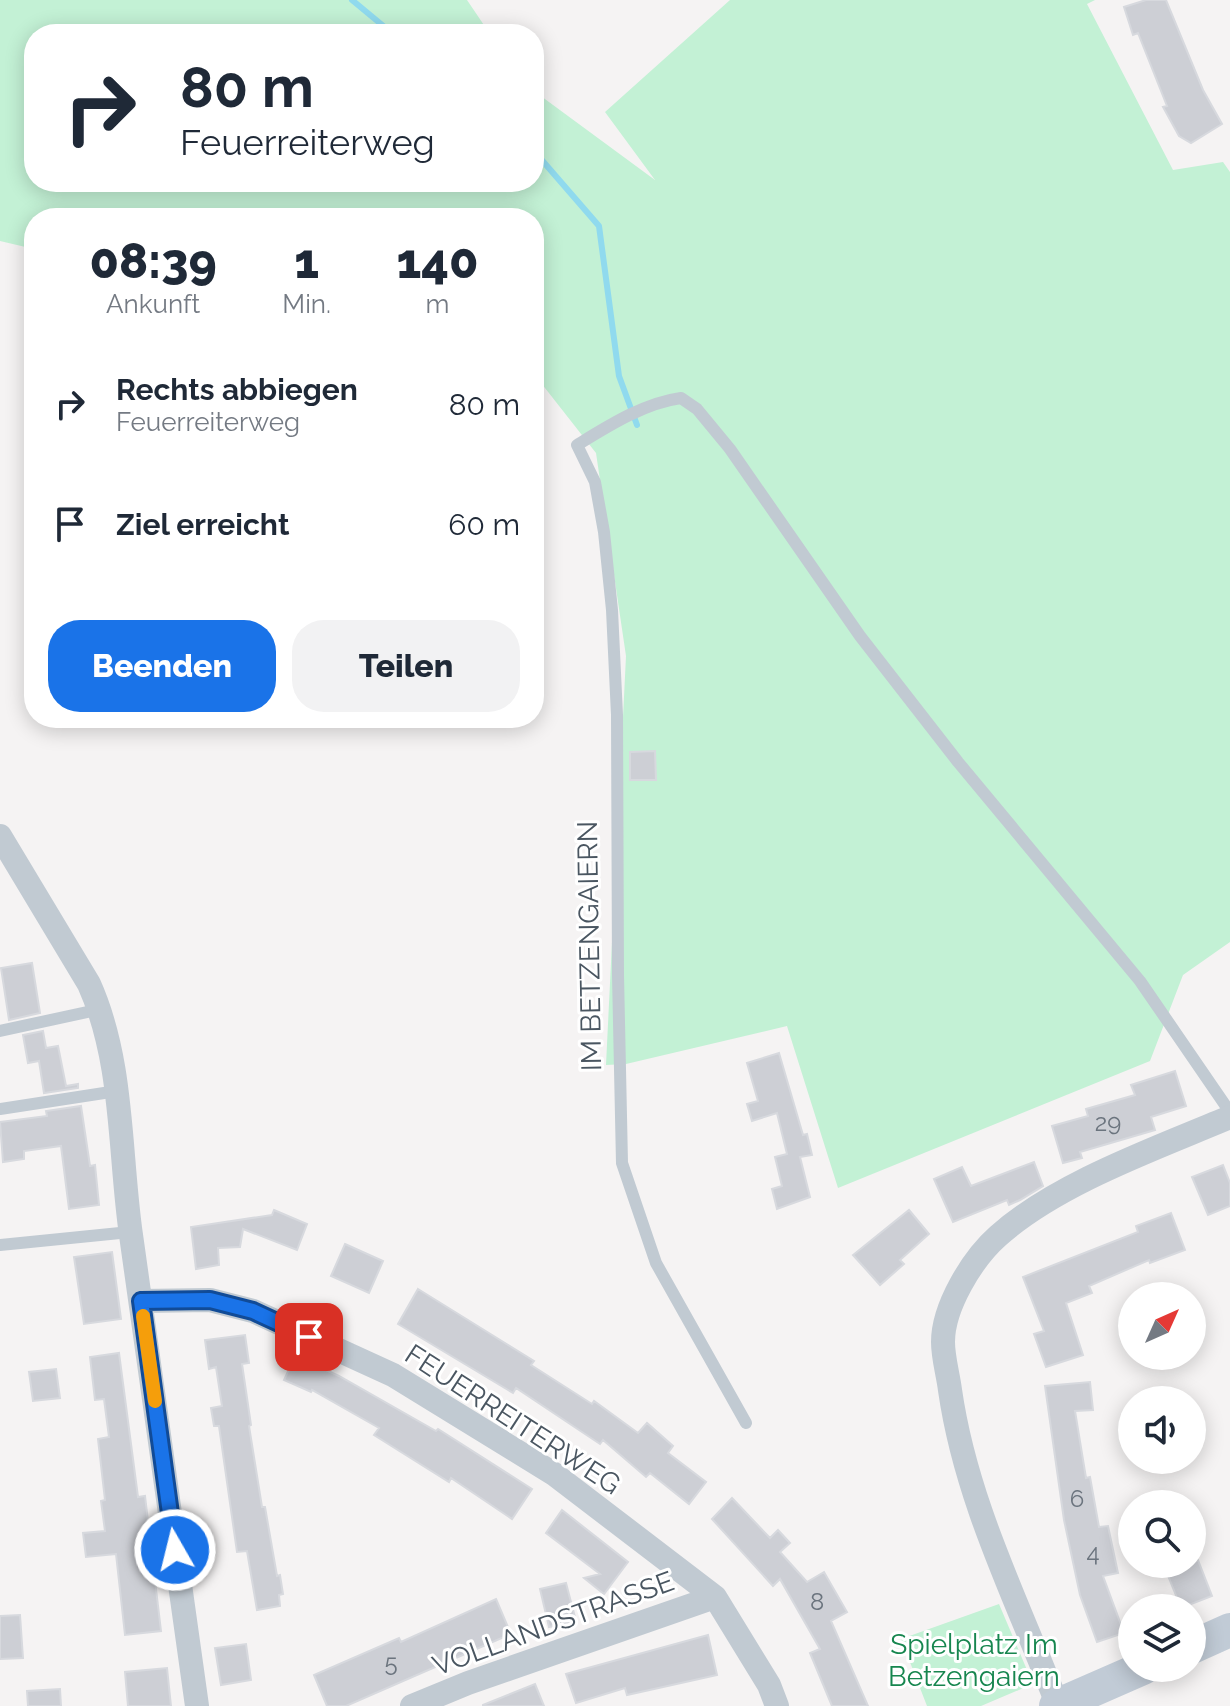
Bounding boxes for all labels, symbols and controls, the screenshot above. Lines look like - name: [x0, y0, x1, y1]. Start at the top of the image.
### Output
- text: 80 m: [180, 54, 314, 120]
- icon: right: [48, 56, 152, 160]
- text: Feuerreiterweg: [180, 121, 435, 163]
- text: 08:39: [90, 233, 217, 289]
- text: 1: [294, 233, 319, 289]
- text: 140: [396, 233, 479, 289]
- text: Ankunft: [106, 289, 200, 319]
- text: Min.: [282, 289, 331, 319]
- text: m: [426, 289, 449, 319]
- text: Rechts abbiegen: [116, 372, 358, 407]
- icon: right: [48, 382, 92, 426]
- text: 80 m: [449, 387, 520, 422]
- text: Feuerreiterweg: [116, 407, 300, 437]
- icon: arrive: [48, 502, 92, 546]
- text: Ziel erreicht: [116, 507, 289, 542]
- text: 60 m: [448, 507, 520, 542]
- button: Beenden: [48, 620, 276, 712]
- button: Teilen: [292, 620, 520, 712]
- street label: IM BETZENGAIERN: [571, 820, 608, 1072]
- house number: 29: [1095, 1108, 1121, 1137]
- north arrow: [1118, 1282, 1206, 1370]
- map controls: [1118, 1282, 1206, 1682]
- pin: [275, 1303, 343, 1371]
- icon: arrive: [287, 1315, 331, 1359]
- street label: FEUERREITERWEG: [399, 1337, 627, 1501]
- button: sound: [1118, 1386, 1206, 1474]
- house number: 6: [1070, 1484, 1084, 1513]
- button: search: [1118, 1490, 1206, 1578]
- position arrow: [133, 1508, 217, 1592]
- house number: 4: [1086, 1538, 1100, 1567]
- street label: VOLLANDSTRASSE: [428, 1564, 678, 1682]
- house number: 8: [810, 1587, 824, 1616]
- button: layers: [1118, 1594, 1206, 1682]
- park label: Spielplatz Im Betzengaiern: [888, 1628, 1060, 1693]
- house number: 5: [384, 1648, 398, 1677]

